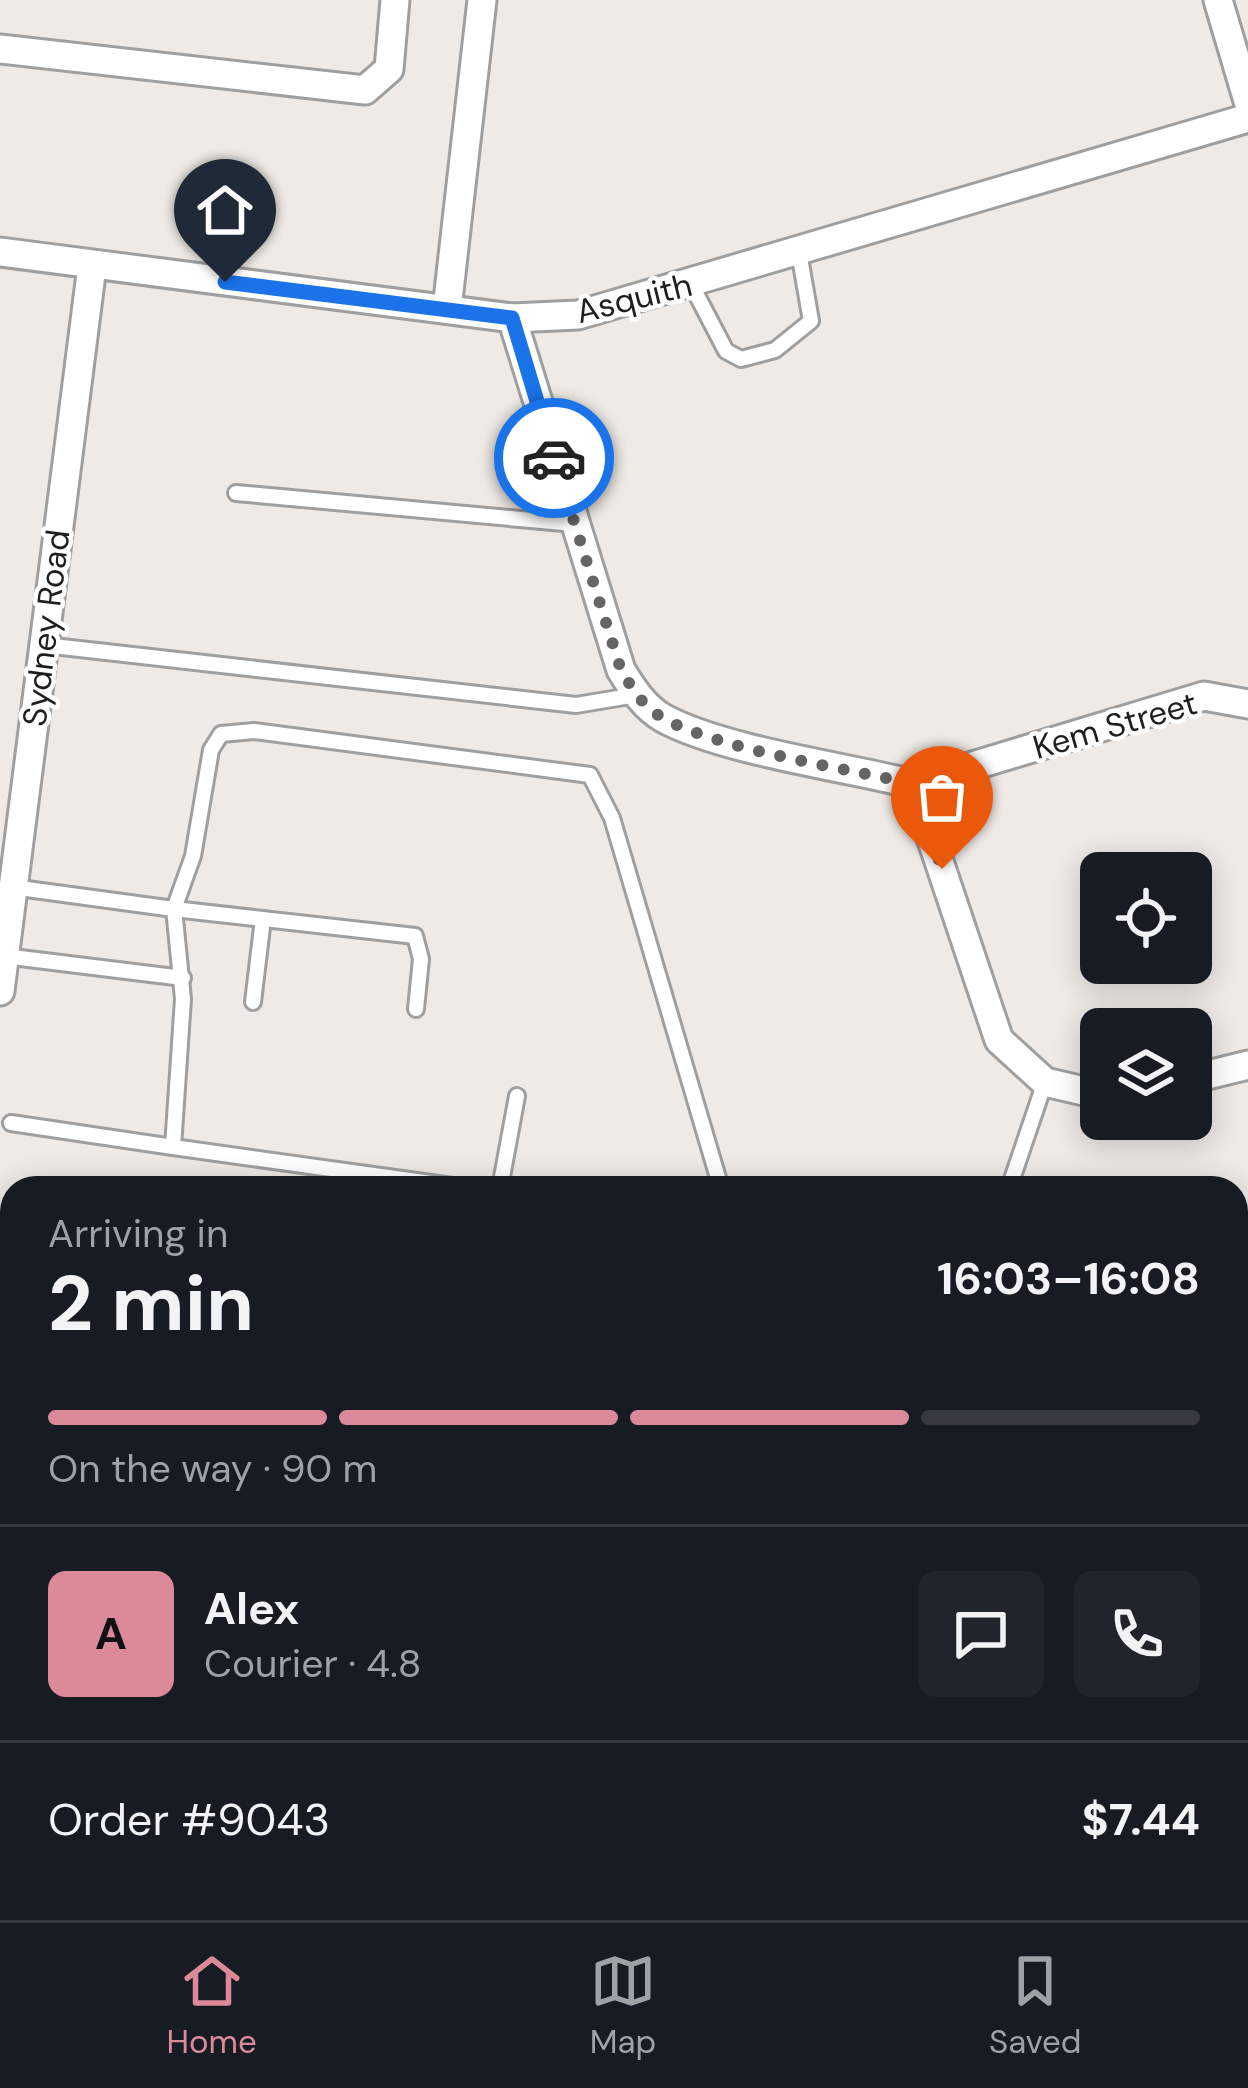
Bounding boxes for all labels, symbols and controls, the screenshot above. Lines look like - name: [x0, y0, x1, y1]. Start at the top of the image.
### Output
- pin: [174, 159, 276, 282]
- icon: home: [192, 177, 258, 243]
- street label: Asquith: [572, 263, 696, 333]
- courier: [494, 398, 614, 518]
- icon: car: [521, 425, 587, 491]
- street label: Sydney Road: [13, 527, 79, 729]
- street label: Kem Street: [1028, 681, 1202, 769]
- pin: [891, 746, 993, 869]
- icon: bag: [909, 764, 975, 830]
- map controls: [1080, 852, 1212, 1140]
- button: locate: [1080, 852, 1212, 984]
- button: layers: [1080, 1008, 1212, 1140]
- text: Arriving in: [48, 1208, 228, 1259]
- text: 16:03–16:08: [937, 1249, 1200, 1308]
- text: 2 min: [48, 1253, 254, 1354]
- text: On the way · 90 m: [48, 1443, 377, 1494]
- button: chat: [918, 1571, 1044, 1697]
- button: phone: [1074, 1571, 1200, 1697]
- text: Alex: [204, 1579, 299, 1638]
- text: A: [95, 1604, 127, 1663]
- text: Courier · 4.8: [204, 1638, 421, 1689]
- text: Order #9043: [48, 1790, 330, 1849]
- text: $7.44: [1082, 1790, 1200, 1849]
- tab: Home: [166, 1948, 257, 2063]
- tab: Map: [590, 1948, 656, 2063]
- tab: Saved: [989, 1948, 1082, 2063]

